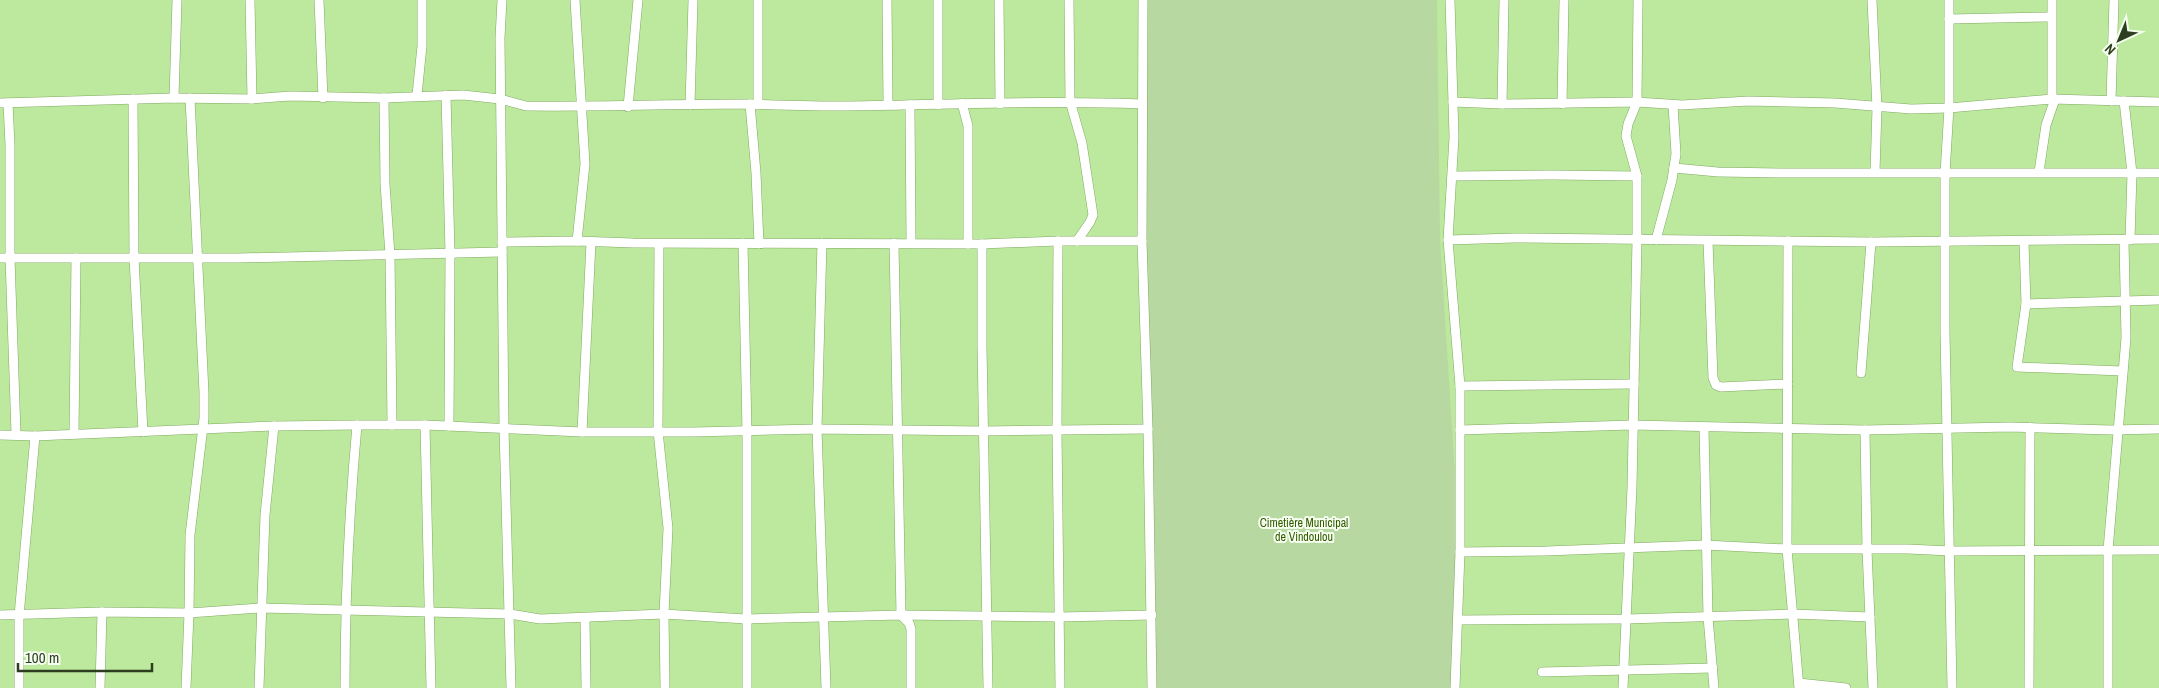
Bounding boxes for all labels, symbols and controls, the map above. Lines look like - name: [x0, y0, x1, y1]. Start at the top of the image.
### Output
- north arrow: [2094, 15, 2144, 65]
- text: N: [2101, 40, 2119, 59]
- park label: Cimetière Municipal de Vindoulou: [1260, 515, 1348, 545]
- scale bar: [18, 640, 151, 672]
- text: 100 m: [25, 647, 59, 668]

